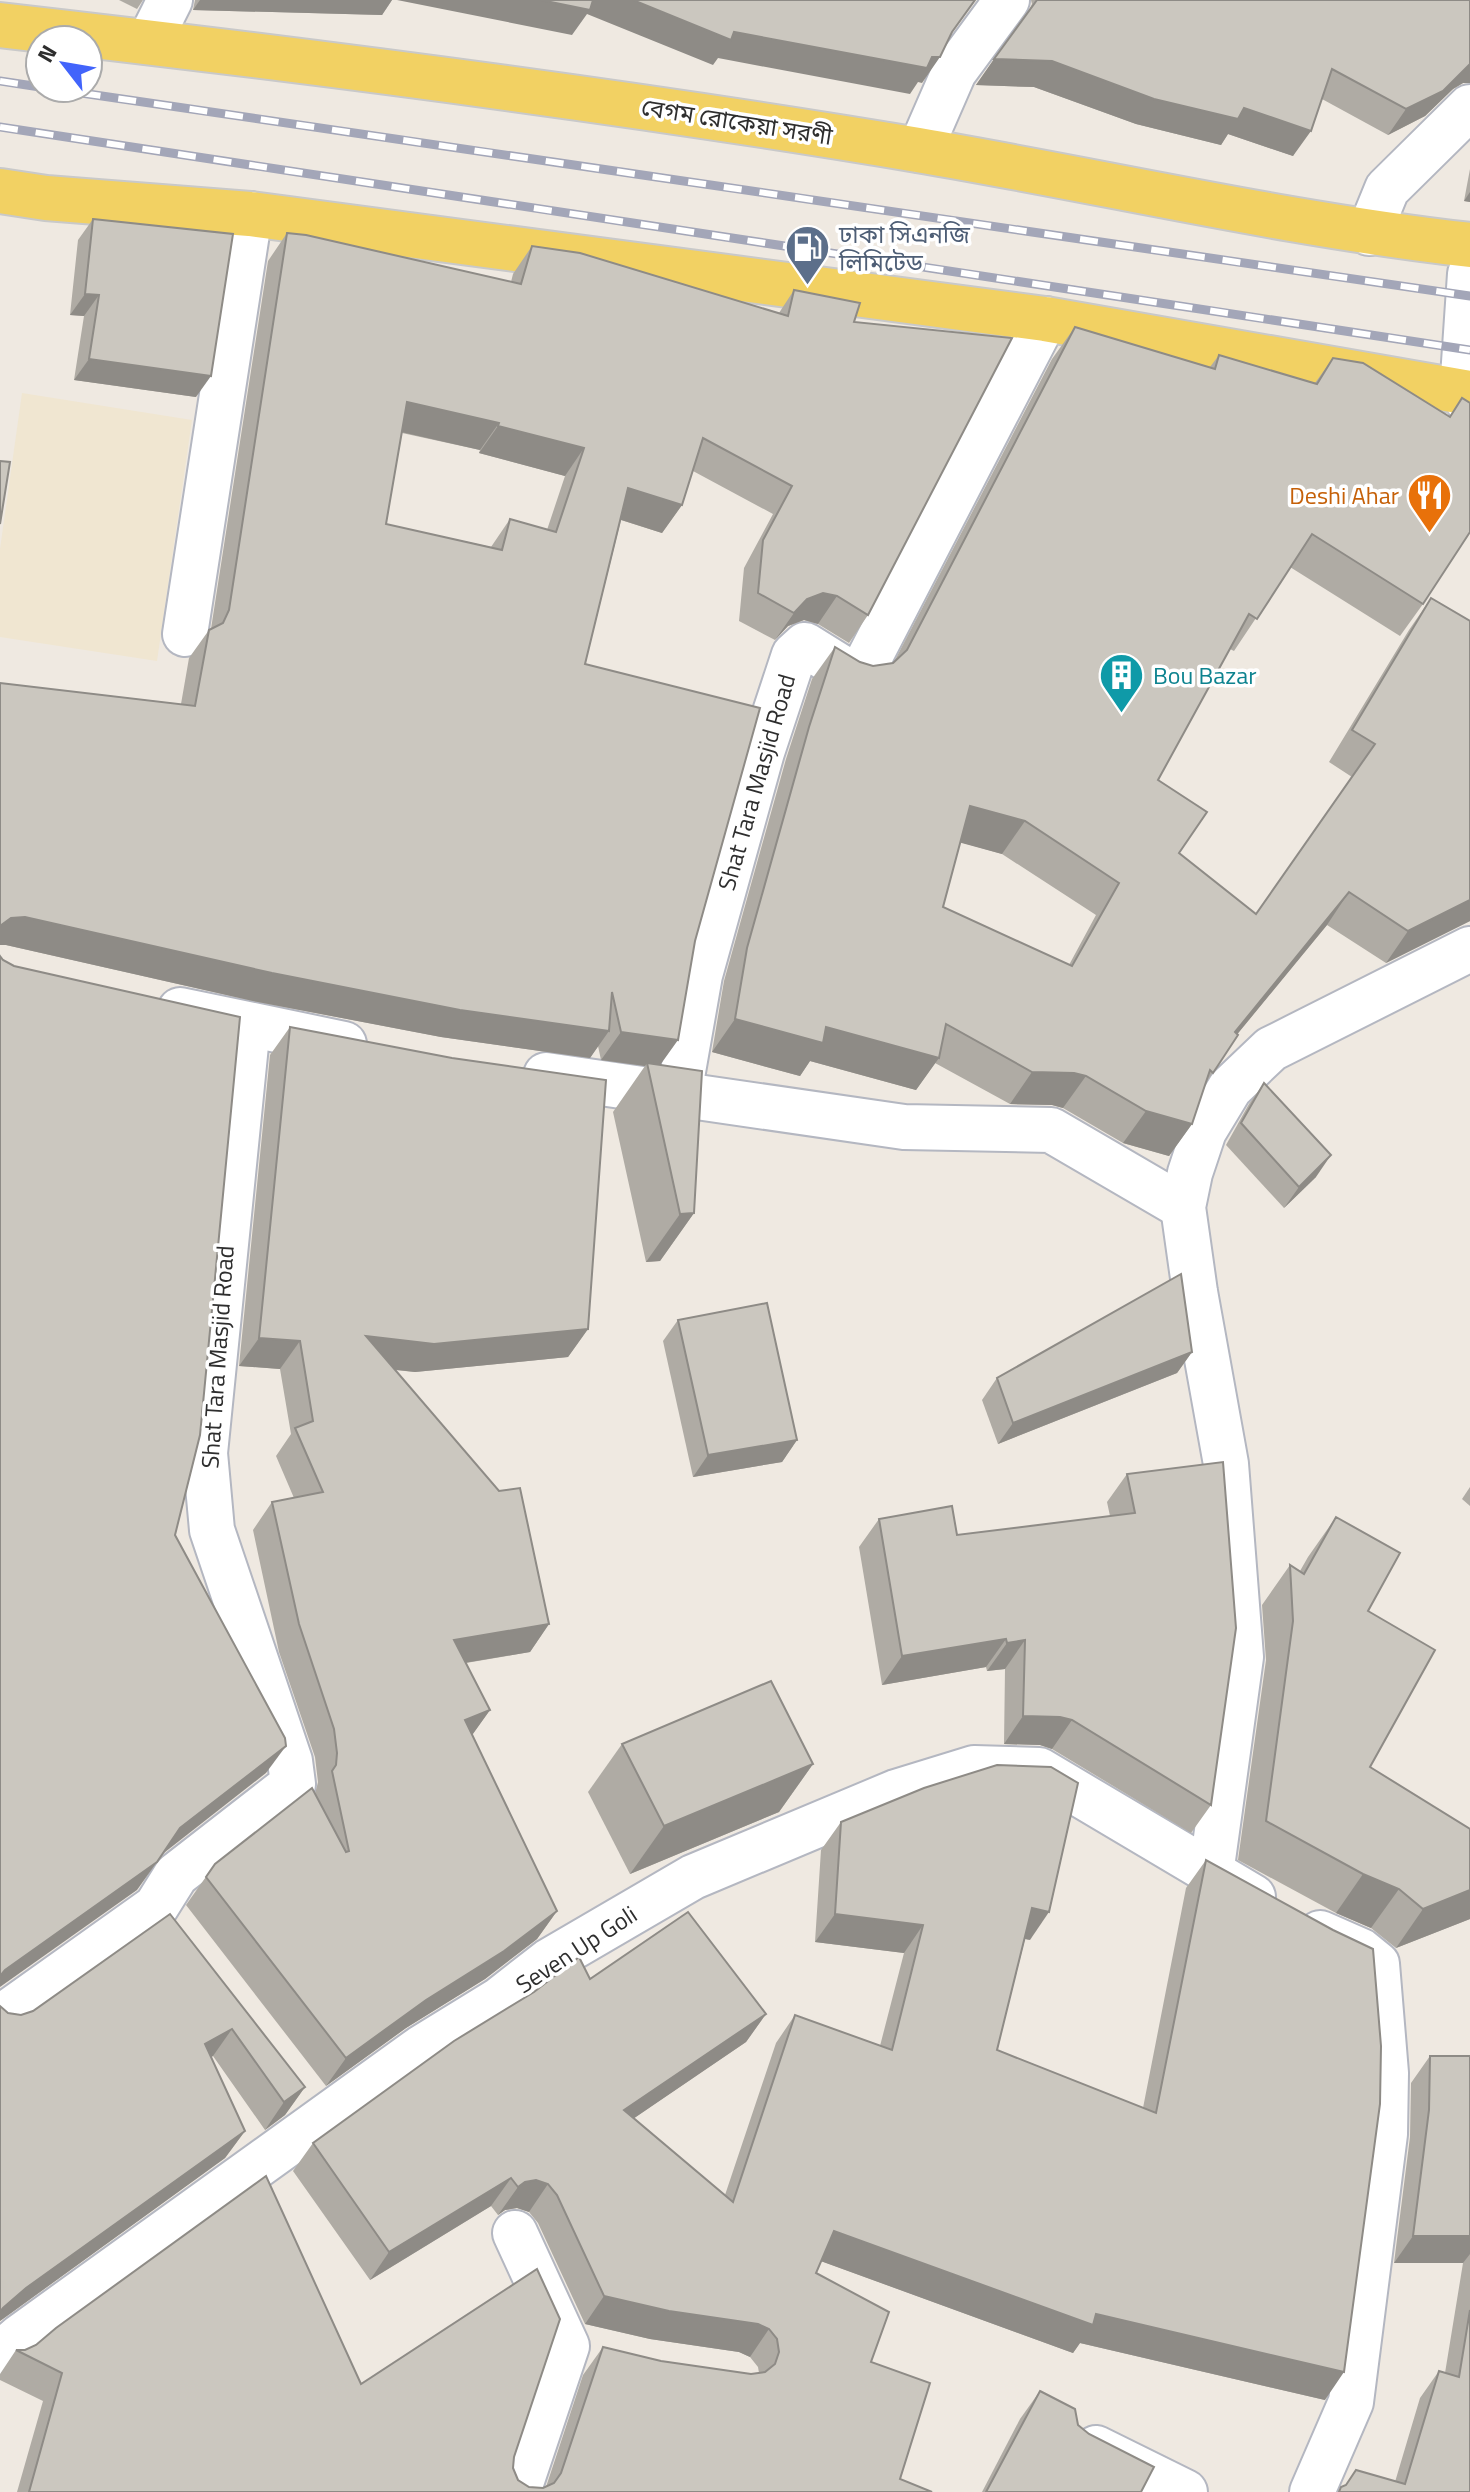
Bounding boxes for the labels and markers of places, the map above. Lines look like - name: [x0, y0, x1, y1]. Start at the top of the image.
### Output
- place label: ঢাকা সিএনজি লিমিটেড: [838, 216, 970, 280]
- fuel station icon: ঢাকা সিএনজি লিমিটেড: [784, 224, 832, 287]
- restaurant icon: Deshi Ahar: [1406, 471, 1454, 534]
- place label: Deshi Ahar: [1289, 477, 1399, 513]
- building icon: Bou Bazar: [1098, 651, 1146, 714]
- place label: Bou Bazar: [1153, 657, 1257, 693]

